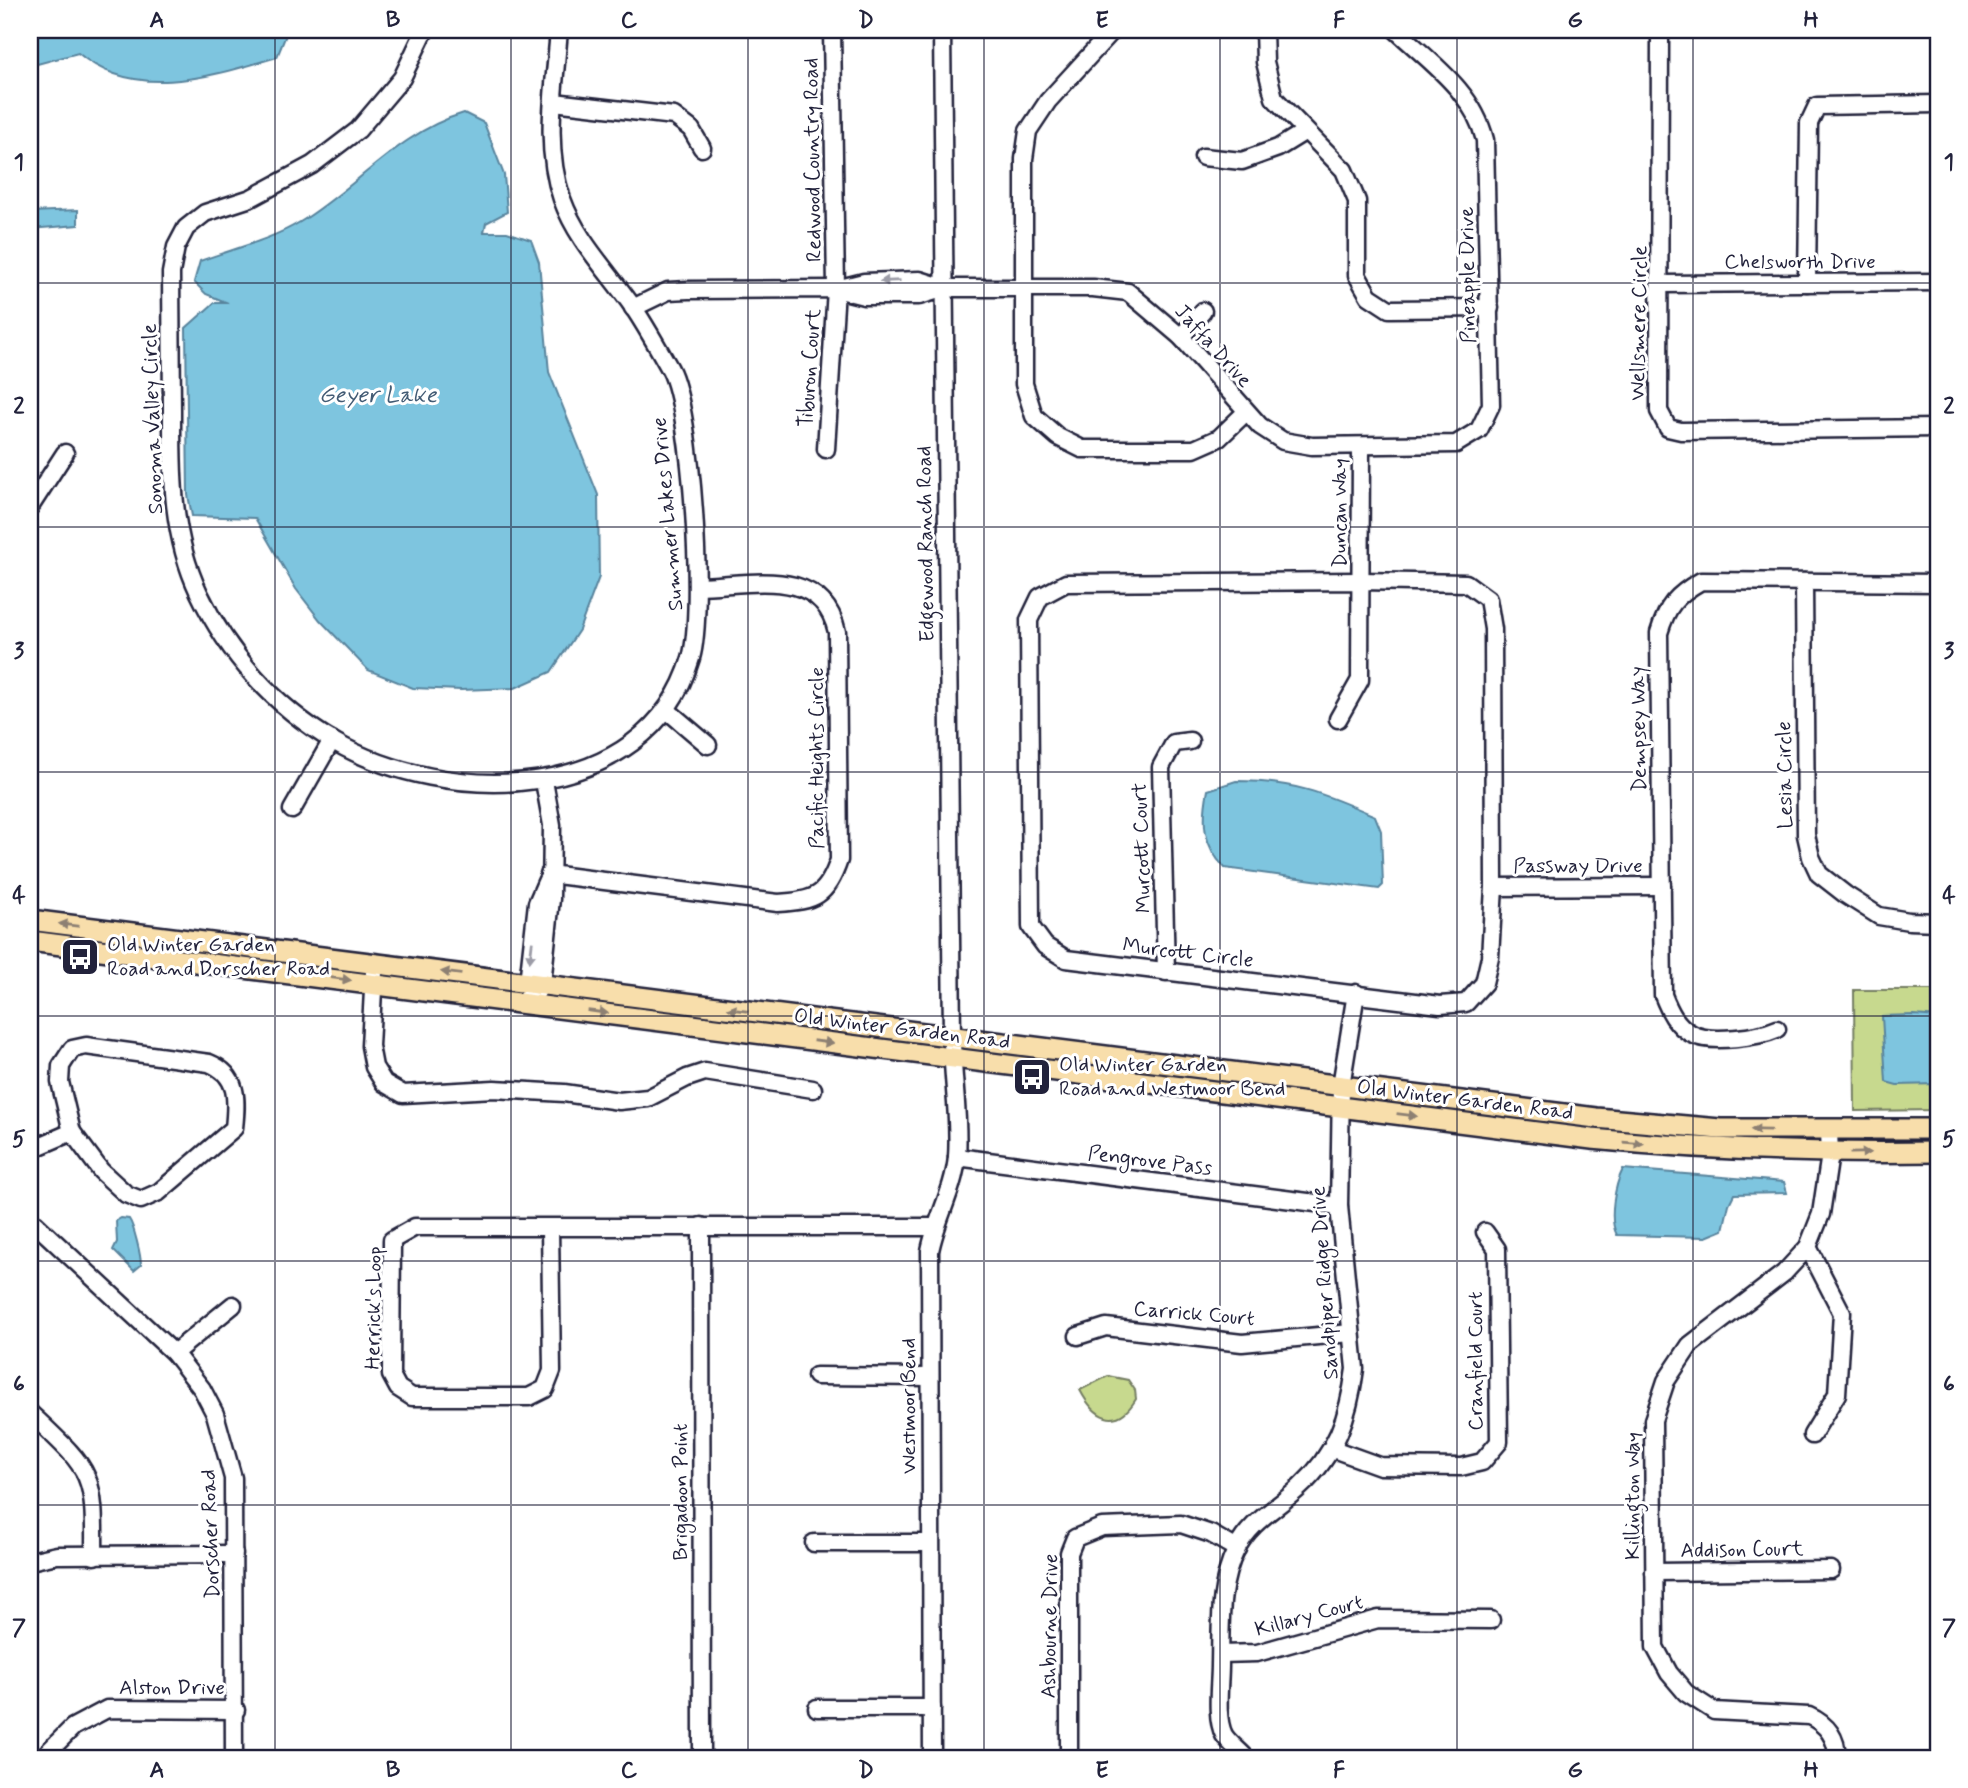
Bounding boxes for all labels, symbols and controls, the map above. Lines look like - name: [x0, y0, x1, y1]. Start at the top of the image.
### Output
- text: A: [149, 6, 165, 36]
- text: B: [386, 6, 401, 36]
- text: C: [621, 6, 638, 36]
- text: D: [858, 6, 874, 36]
- text: E: [1095, 6, 1109, 36]
- text: F: [1333, 6, 1345, 36]
- text: G: [1567, 6, 1583, 36]
- text: H: [1803, 6, 1819, 36]
- street label: Redwood Country Road: [797, 58, 829, 262]
- text: 1: [14, 148, 24, 178]
- text: 1: [1944, 148, 1954, 178]
- street label: Pineapple Drive: [1453, 206, 1483, 344]
- street label: Wellsmere Circle: [1624, 245, 1654, 401]
- street label: Chelsworth Drive: [1724, 248, 1876, 276]
- one-way arrow: [879, 276, 901, 287]
- street label: Jaffa Drive: [1168, 298, 1258, 394]
- street label: Tiburon Court: [792, 307, 828, 428]
- street label: Sonoma Valley Circle: [136, 323, 170, 515]
- water label: Geyer Lake: [319, 381, 438, 411]
- text: 2: [13, 392, 25, 422]
- text: 2: [1943, 392, 1955, 422]
- street label: Summer Lakes Drive: [646, 416, 690, 612]
- street label: Edgewood Ranch Road: [910, 446, 944, 642]
- street label: Duncan Way: [1326, 458, 1354, 568]
- text: 3: [14, 637, 25, 667]
- text: 3: [1944, 637, 1955, 667]
- street label: Dempsey Way: [1624, 666, 1654, 792]
- street label: Pacific Heights Circle: [803, 667, 831, 849]
- street label: Lesia Circle: [1770, 721, 1800, 829]
- street label: Murcott Court: [1126, 782, 1158, 914]
- street label: Passway Drive: [1513, 852, 1643, 880]
- text: 4: [12, 881, 26, 911]
- text: 4: [1942, 881, 1956, 911]
- one-way arrow: [58, 920, 80, 931]
- place label: Old Winter Garden Road and Dorscher Road: [107, 931, 330, 983]
- street label: Murcott Circle: [1121, 931, 1255, 975]
- bus stop icon: Old Winter Garden Road and Dorscher Road: [59, 936, 101, 978]
- one-way arrow: [526, 941, 537, 963]
- one-way arrow: [439, 967, 461, 978]
- one-way arrow: [330, 974, 352, 985]
- street label: Old Winter Garden Road: [792, 1002, 1012, 1056]
- one-way arrow: [727, 1004, 749, 1015]
- one-way arrow: [587, 1006, 609, 1017]
- one-way arrow: [813, 1036, 835, 1047]
- place label: Old Winter Garden Road and Westmoor Bend: [1059, 1051, 1285, 1103]
- bus stop icon: Old Winter Garden Road and Westmoor Bend: [1011, 1056, 1053, 1098]
- street label: Old Winter Garden Road: [1355, 1073, 1575, 1127]
- one-way arrow: [1396, 1110, 1418, 1121]
- one-way arrow: [1750, 1124, 1772, 1135]
- text: 5: [12, 1125, 26, 1155]
- text: 5: [1942, 1125, 1956, 1155]
- one-way arrow: [1622, 1138, 1644, 1149]
- street label: Pengrove Pass: [1086, 1139, 1214, 1184]
- one-way arrow: [1850, 1147, 1872, 1159]
- street label: Sandpiper Ridge Drive: [1304, 1185, 1347, 1381]
- street label: Herrick's Loop: [359, 1246, 389, 1370]
- street label: Cranfield Court: [1462, 1291, 1490, 1431]
- street label: Carrick Court: [1132, 1295, 1256, 1333]
- street label: Westmoor Bend: [895, 1338, 923, 1474]
- text: 6: [13, 1370, 25, 1400]
- text: 6: [1943, 1370, 1955, 1400]
- street label: Brigadoon Point: [667, 1423, 696, 1561]
- street label: Killington Way: [1619, 1432, 1649, 1560]
- street label: Dorscher Road: [195, 1469, 227, 1599]
- street label: Addison Court: [1680, 1535, 1804, 1565]
- street label: Ashbourne Drive: [1035, 1553, 1065, 1699]
- street label: Killary Court: [1252, 1588, 1366, 1644]
- text: 7: [12, 1614, 26, 1644]
- text: 7: [1942, 1614, 1956, 1644]
- street label: Alston Drive: [119, 1674, 225, 1702]
- text: A: [149, 1756, 165, 1786]
- text: B: [386, 1756, 401, 1786]
- text: C: [621, 1756, 638, 1786]
- text: D: [858, 1756, 874, 1786]
- text: E: [1095, 1756, 1109, 1786]
- text: F: [1333, 1756, 1345, 1786]
- text: G: [1567, 1756, 1583, 1786]
- text: H: [1803, 1756, 1819, 1786]

